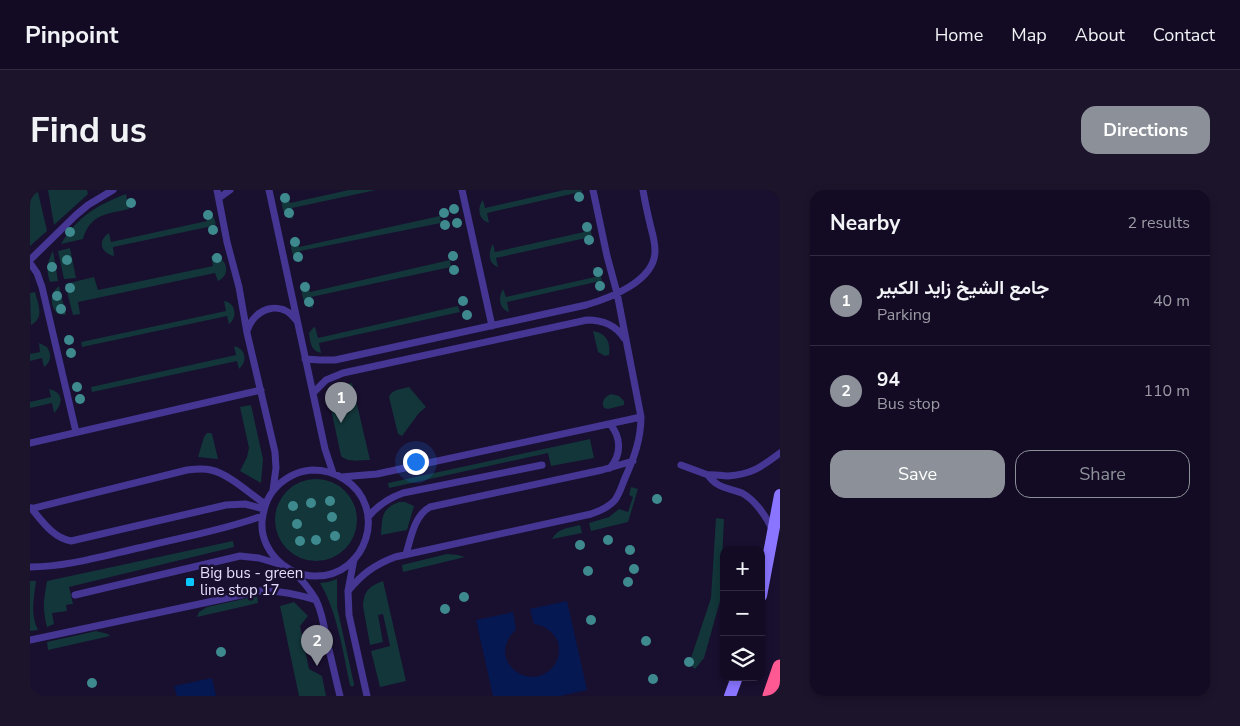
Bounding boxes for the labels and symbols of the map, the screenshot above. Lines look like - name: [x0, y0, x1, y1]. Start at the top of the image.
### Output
- pin: 1: [325, 382, 357, 423]
- your location: [403, 449, 429, 475]
- place label: Big bus - green line stop 17: [200, 563, 303, 600]
- marker: Big bus - green line stop 17: [184, 576, 196, 588]
- pin: 2: [301, 625, 333, 666]

